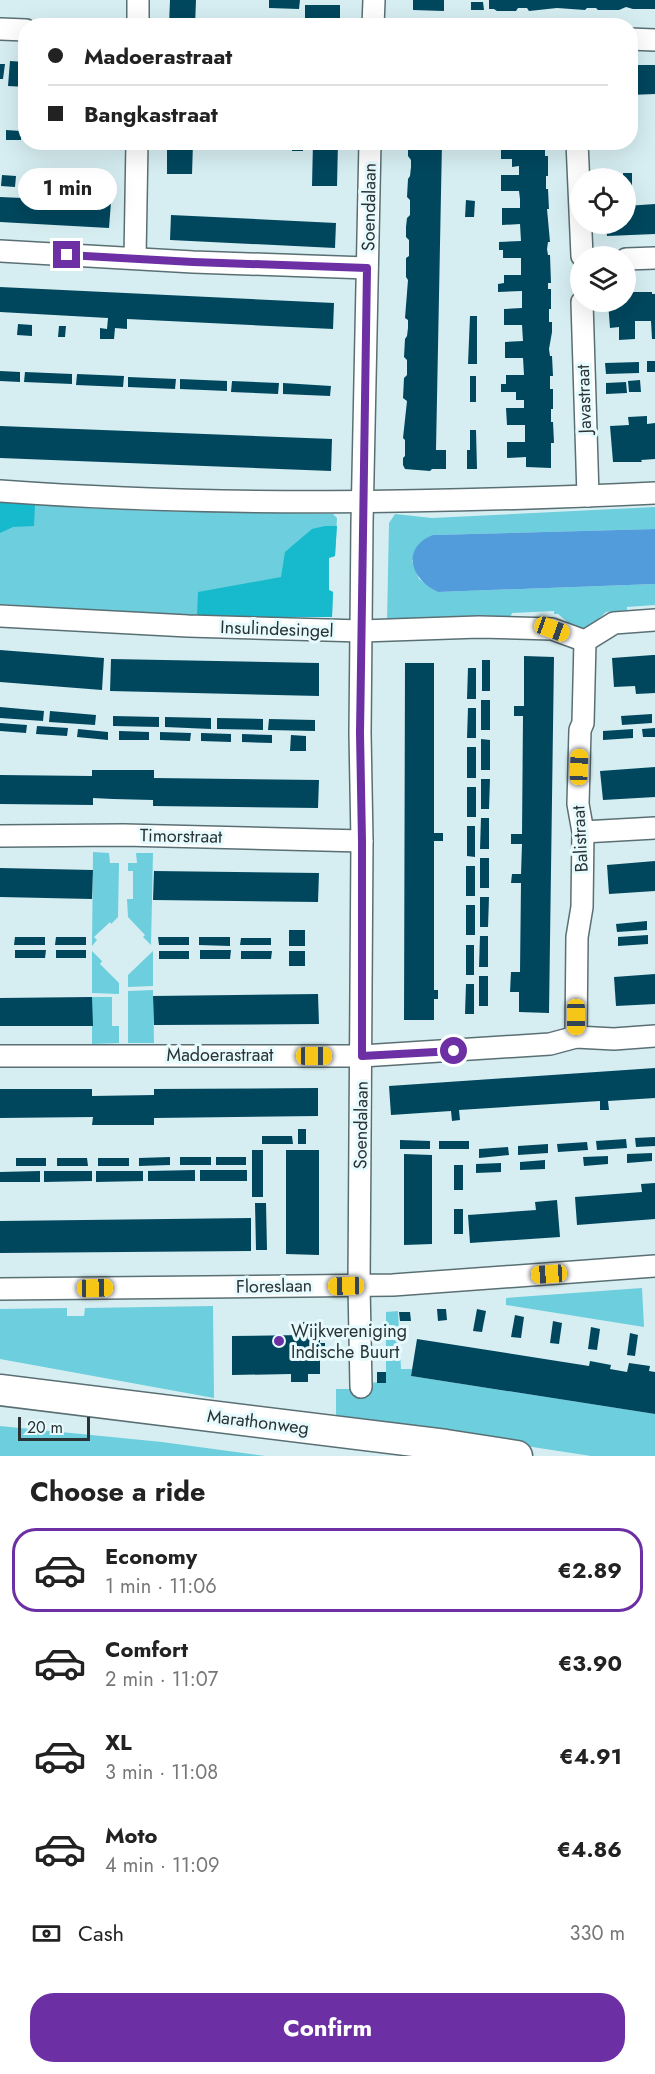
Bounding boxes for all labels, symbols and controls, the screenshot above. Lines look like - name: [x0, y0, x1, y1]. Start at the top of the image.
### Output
- text: Madoerastraat: [84, 40, 232, 72]
- text: Bangkastraat: [84, 98, 218, 130]
- street label: Soendalaan: [355, 163, 383, 251]
- callout: 1 min: [17, 168, 116, 210]
- map controls: [570, 168, 636, 312]
- button: locate: [570, 168, 636, 234]
- text: 1 min: [43, 174, 92, 203]
- route end: [53, 241, 80, 268]
- button: layers: [570, 246, 636, 312]
- street label: Javastraat: [570, 363, 598, 436]
- street label: Insulindesingel: [220, 614, 334, 644]
- car: [532, 614, 572, 644]
- car: [569, 749, 589, 785]
- street label: Balistraat: [565, 804, 595, 873]
- street label: Timorstraat: [140, 822, 223, 850]
- car: [567, 999, 585, 1035]
- route start: [440, 1037, 467, 1064]
- street label: Madoerastraat: [167, 1042, 274, 1068]
- car: [296, 1047, 332, 1065]
- street label: Soendalaan: [347, 1081, 375, 1169]
- car: [530, 1264, 568, 1284]
- street label: Floreslaan: [236, 1272, 312, 1300]
- car: [328, 1277, 364, 1295]
- car: [77, 1279, 113, 1297]
- place label: Wijkvereniging Indische Buurt: [291, 1318, 407, 1365]
- marker: Wijkvereniging Indische Buurt: [272, 1334, 286, 1348]
- street label: Marathonweg: [206, 1403, 310, 1441]
- scale bar: [18, 1414, 90, 1442]
- text: 20 m: [27, 1416, 63, 1439]
- text: Choose a ride: [30, 1472, 205, 1511]
- text: Economy: [105, 1540, 197, 1572]
- icon: car: [33, 1543, 87, 1597]
- text: €2.89: [558, 1554, 622, 1586]
- text: 1 min · 11:06: [105, 1572, 217, 1601]
- text: Comfort: [105, 1633, 188, 1665]
- icon: car: [33, 1636, 87, 1690]
- text: €3.90: [558, 1647, 622, 1679]
- text: 2 min · 11:07: [105, 1665, 218, 1694]
- text: XL: [105, 1726, 132, 1758]
- icon: car: [33, 1729, 87, 1783]
- text: €4.91: [559, 1740, 622, 1772]
- text: 3 min · 11:08: [105, 1758, 218, 1787]
- text: Moto: [105, 1819, 158, 1851]
- icon: car: [33, 1822, 87, 1876]
- text: €4.86: [557, 1833, 622, 1865]
- text: 4 min · 11:09: [105, 1851, 219, 1880]
- icon: cash: [30, 1917, 63, 1950]
- text: Cash: [78, 1917, 124, 1949]
- text: 330 m: [570, 1919, 625, 1948]
- button: Confirm: [30, 1993, 625, 2062]

